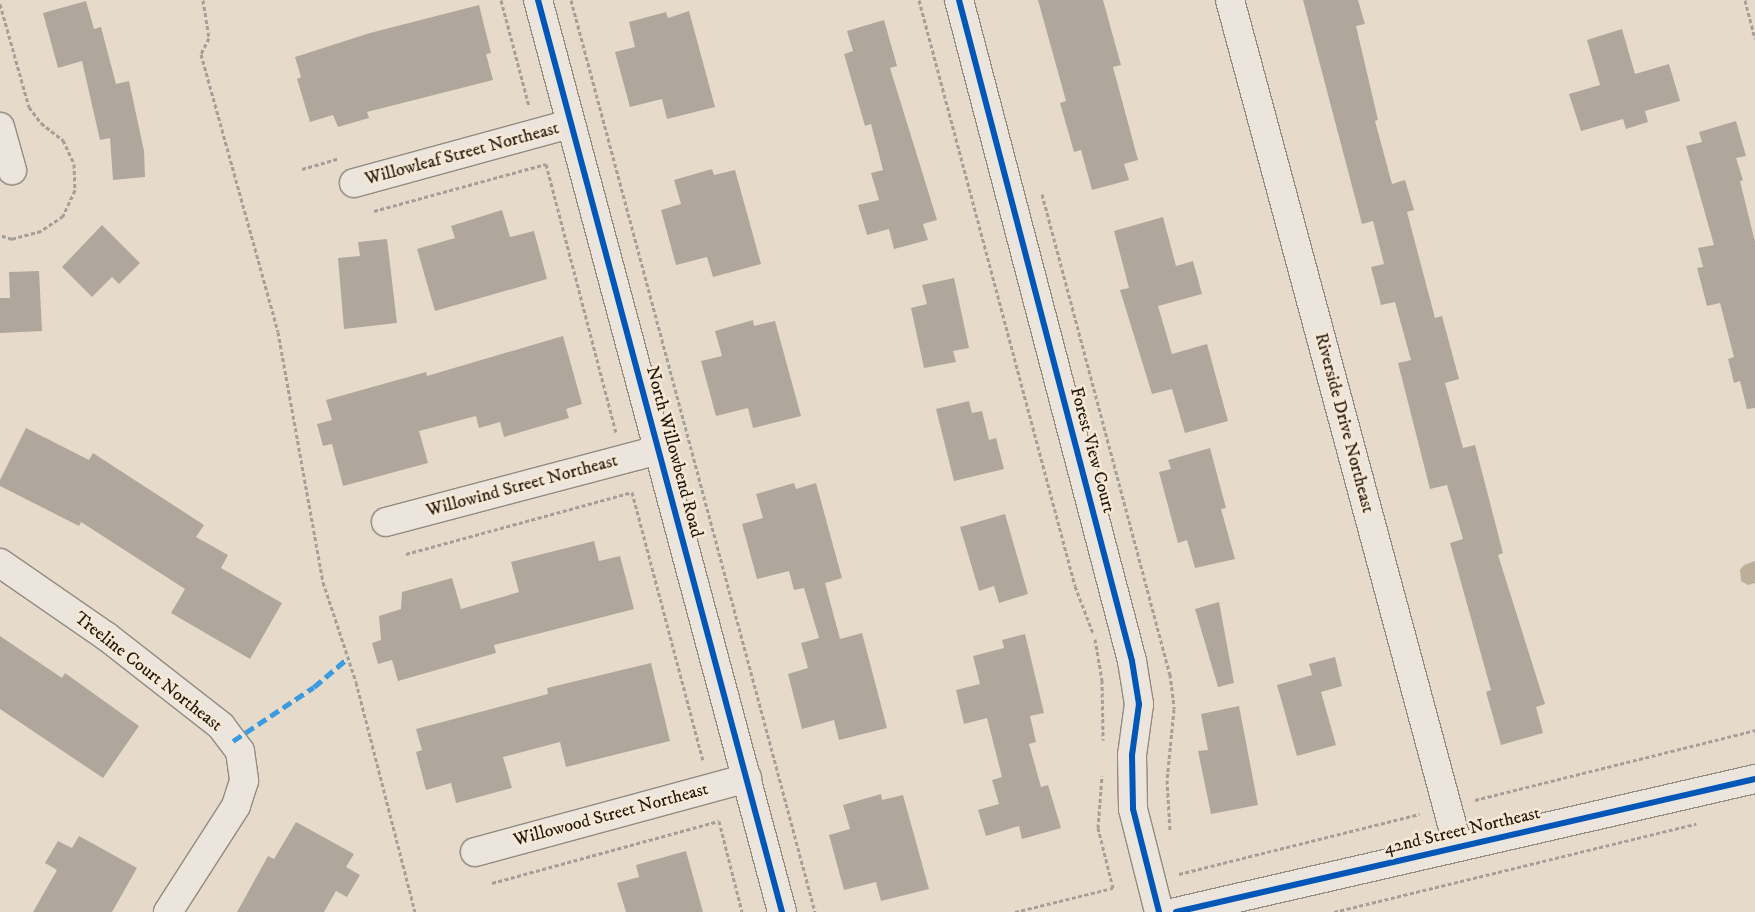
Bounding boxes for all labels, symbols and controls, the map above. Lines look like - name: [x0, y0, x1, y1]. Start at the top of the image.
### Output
- street label: Willowleaf Street Northeast: [363, 118, 561, 190]
- street label: Riverside Drive Northeast: [1310, 331, 1378, 515]
- street label: North Willowbend Road: [641, 364, 707, 540]
- street label: Forest View Court: [1065, 385, 1119, 515]
- street label: Willowind Street Northeast: [424, 450, 620, 522]
- street label: Treeline Court Northeast: [70, 608, 226, 736]
- street label: Willowood Street Northeast: [511, 779, 711, 851]
- street label: 42nd Street Northeast: [1382, 803, 1542, 859]

